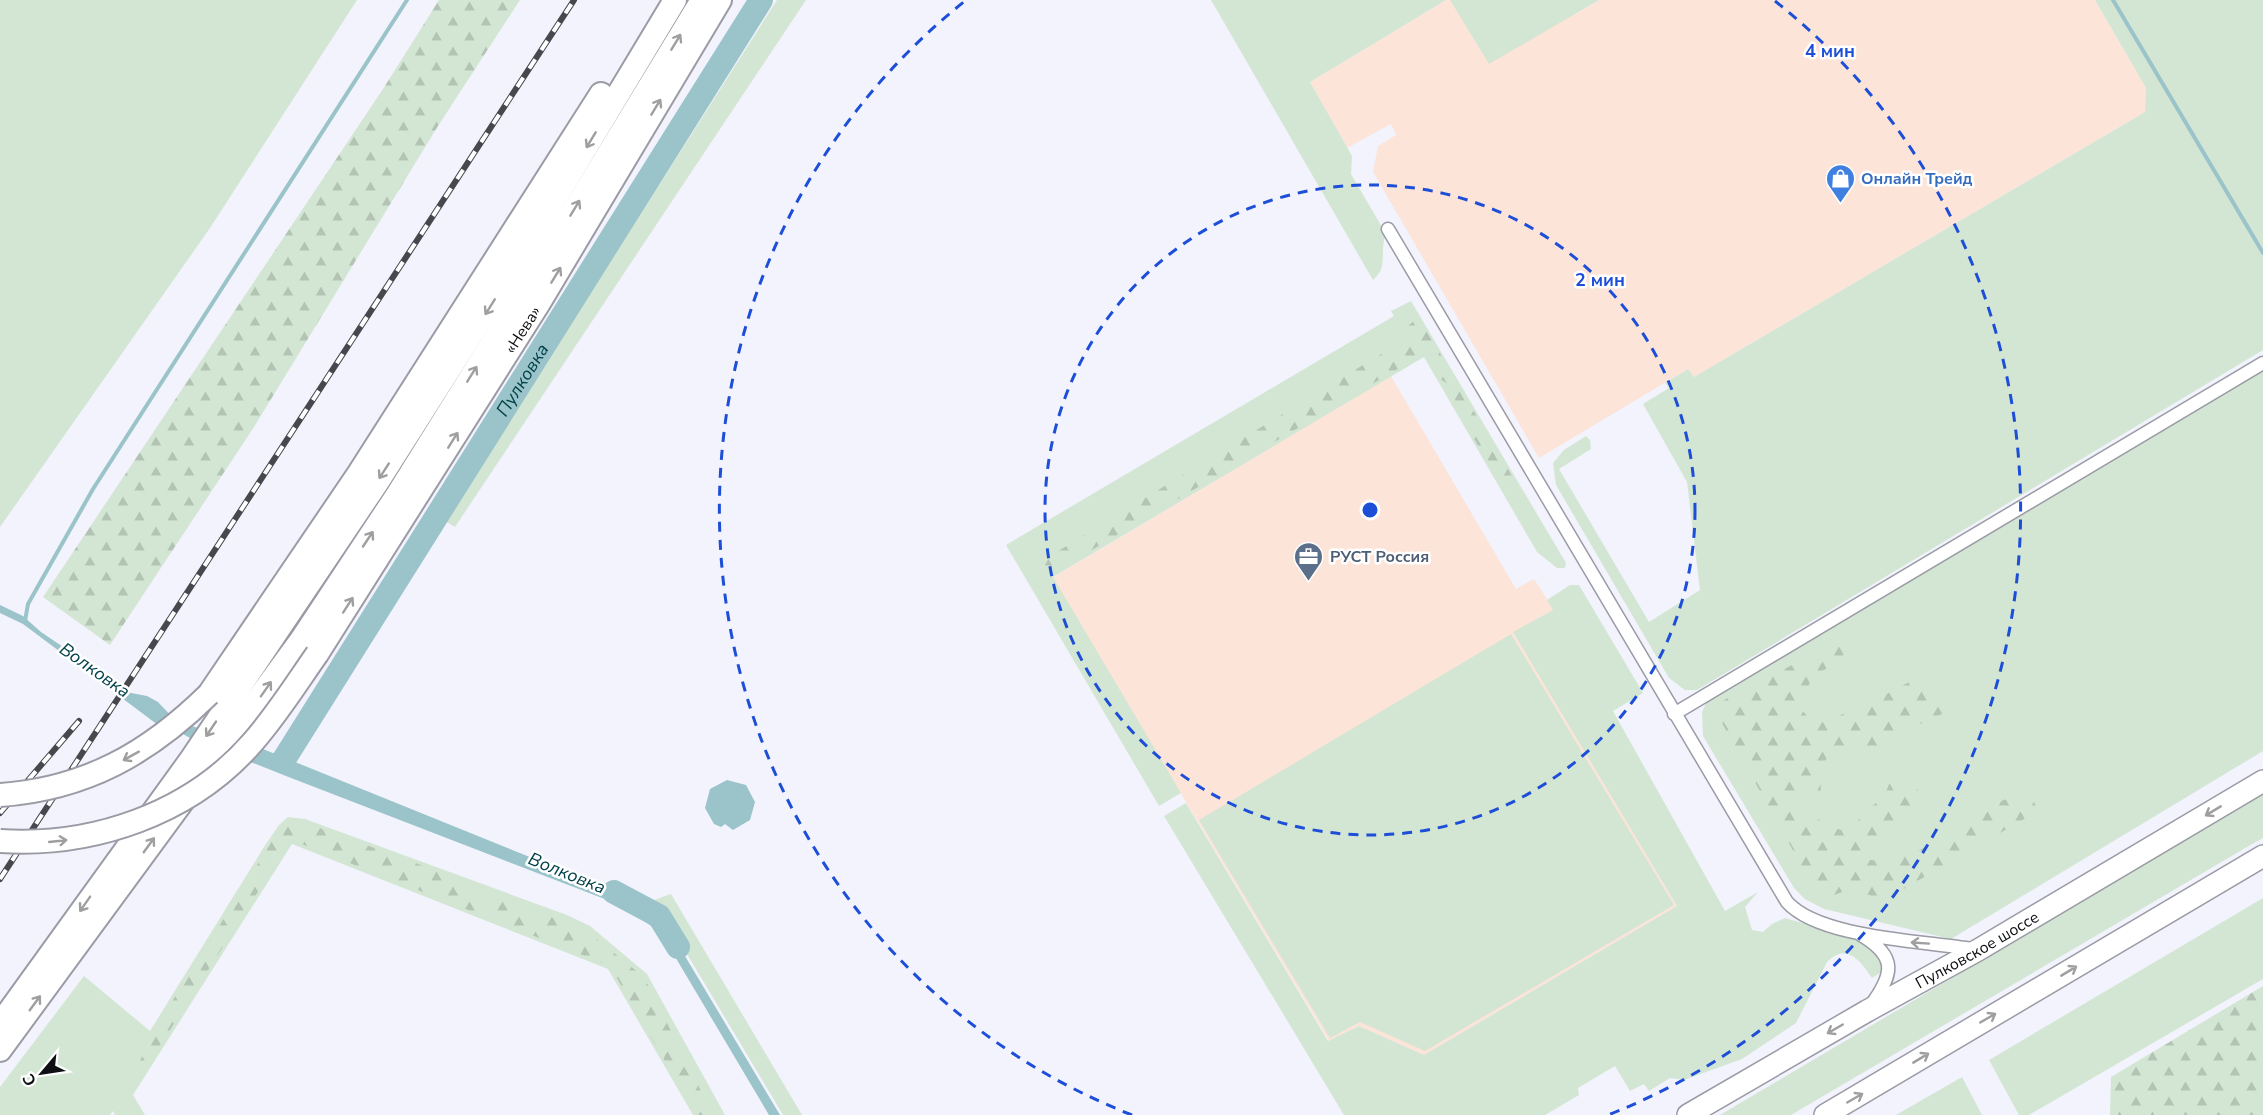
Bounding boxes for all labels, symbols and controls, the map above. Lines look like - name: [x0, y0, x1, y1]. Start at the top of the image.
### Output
- one-way arrow: [671, 34, 683, 51]
- text: 4 мин: [1805, 39, 1855, 63]
- one-way arrow: [651, 99, 663, 116]
- one-way arrow: [584, 131, 596, 148]
- shop icon: Онлайн Трейд: [1824, 162, 1856, 204]
- place label: Онлайн Трейд: [1861, 168, 1973, 190]
- one-way arrow: [569, 200, 581, 217]
- one-way arrow: [551, 267, 563, 284]
- text: 2 мин: [1575, 268, 1625, 292]
- one-way arrow: [484, 298, 496, 315]
- street label: «Нева»: [500, 302, 546, 358]
- water label: Пулковка: [491, 339, 554, 421]
- one-way arrow: [466, 366, 478, 383]
- one-way arrow: [447, 432, 459, 449]
- one-way arrow: [378, 462, 390, 479]
- centre of rings: [1360, 500, 1380, 520]
- one-way arrow: [362, 531, 374, 548]
- office icon: РУСТ Россия: [1293, 540, 1325, 582]
- place label: РУСТ Россия: [1330, 546, 1429, 568]
- one-way arrow: [342, 596, 355, 613]
- water label: Волковка: [55, 637, 135, 703]
- one-way arrow: [260, 682, 272, 698]
- one-way arrow: [205, 720, 217, 737]
- one-way arrow: [123, 750, 140, 762]
- one-way arrow: [2205, 805, 2222, 817]
- one-way arrow: [48, 835, 68, 846]
- one-way arrow: [143, 838, 155, 854]
- water label: Волковка: [525, 847, 609, 899]
- one-way arrow: [79, 896, 91, 912]
- street label: Пулковское шоссе: [1912, 906, 2043, 994]
- one-way arrow: [1910, 937, 1930, 948]
- one-way arrow: [2060, 964, 2077, 976]
- one-way arrow: [29, 996, 41, 1012]
- one-way arrow: [1979, 1012, 1996, 1024]
- one-way arrow: [1827, 1024, 1844, 1036]
- north arrow: [12, 1043, 72, 1103]
- one-way arrow: [1912, 1052, 1929, 1064]
- text: С: [17, 1070, 42, 1090]
- one-way arrow: [1846, 1091, 1863, 1103]

